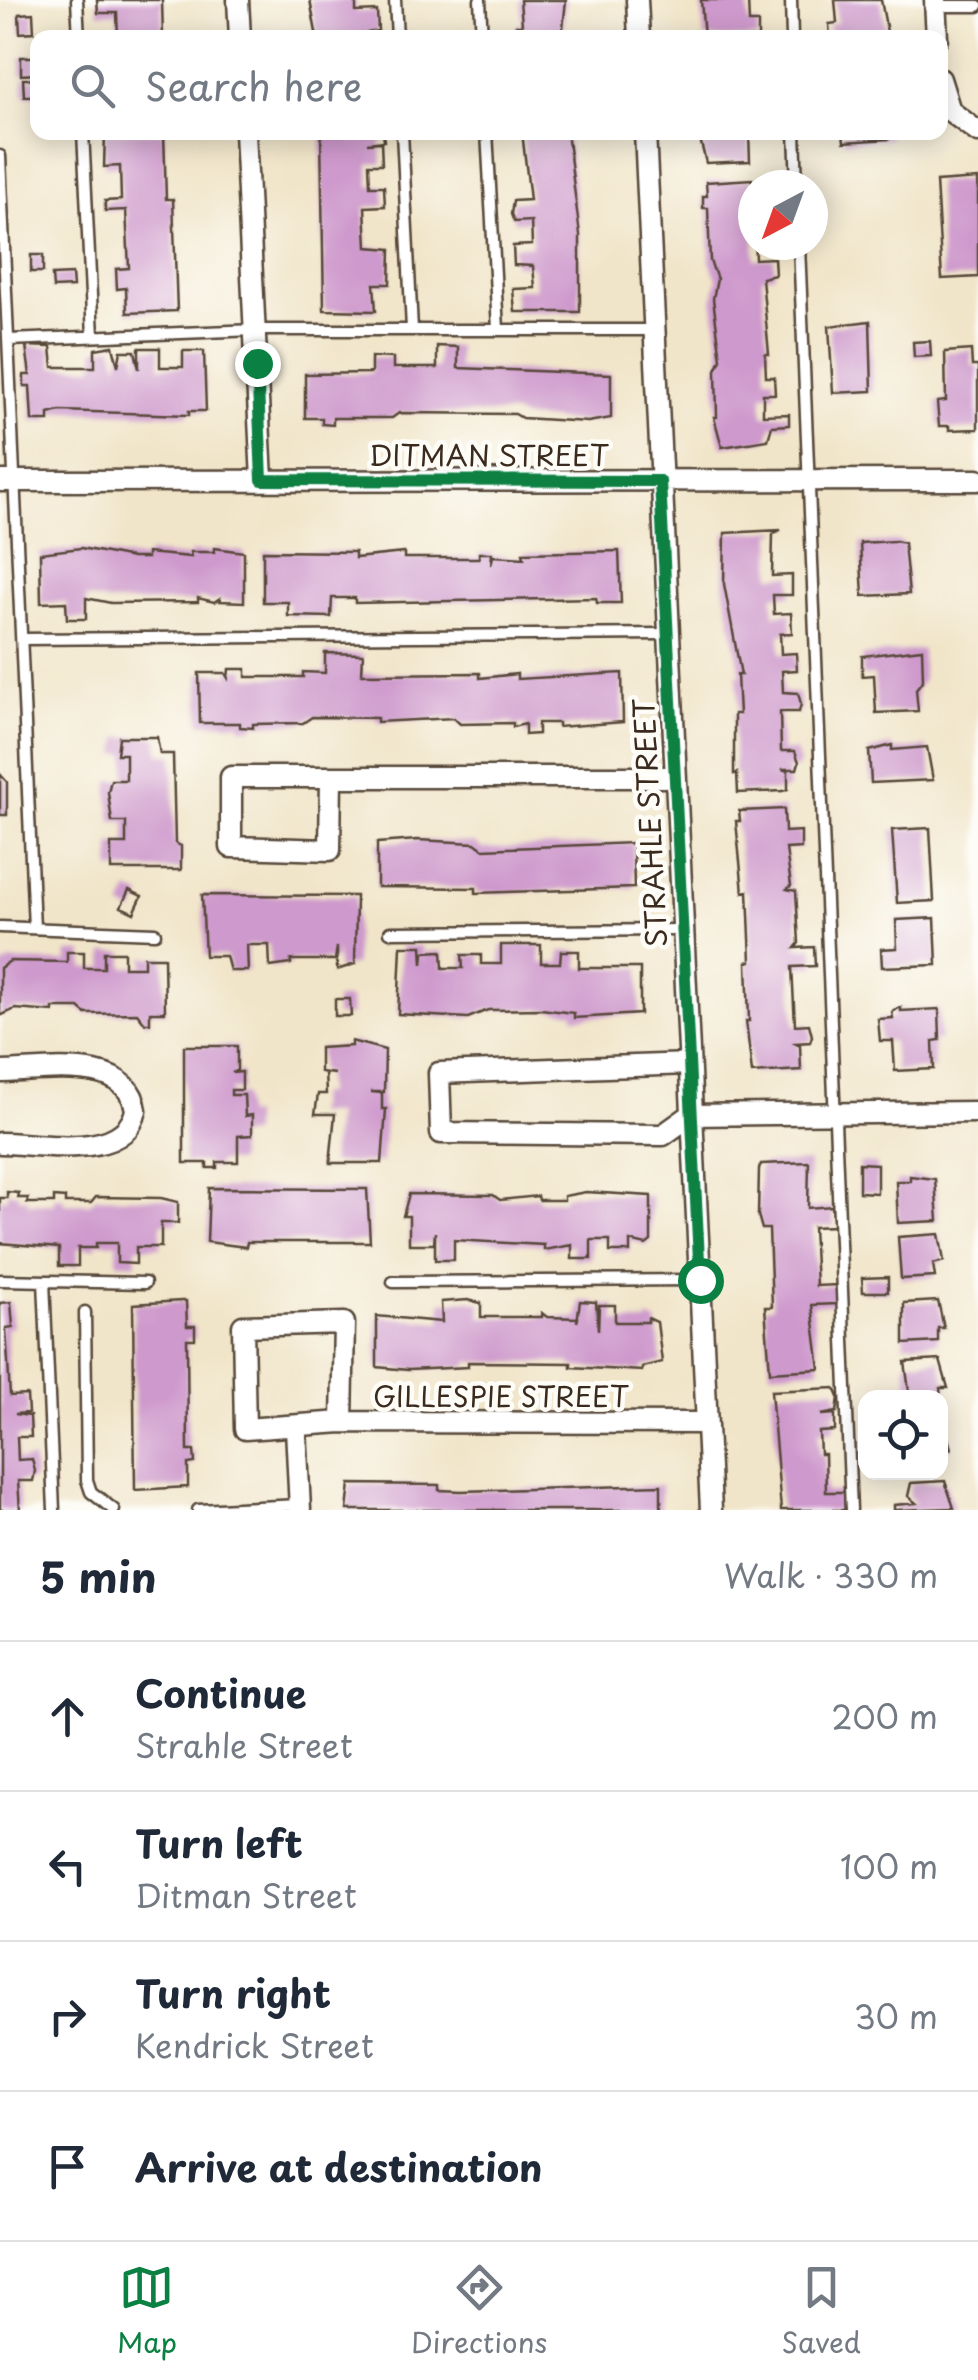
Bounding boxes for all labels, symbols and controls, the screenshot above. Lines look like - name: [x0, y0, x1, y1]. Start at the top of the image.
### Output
- search box: [30, 30, 948, 140]
- text: Search here: [145, 57, 362, 114]
- icon: search: [65, 58, 120, 113]
- north arrow: [738, 170, 828, 260]
- route end: [235, 341, 281, 387]
- street label: DITMAN STREET: [369, 433, 610, 476]
- street label: STRAHLE STREET: [621, 697, 677, 949]
- route start: [678, 1258, 724, 1304]
- street label: GILLESPIE STREET: [373, 1374, 630, 1417]
- map controls: [858, 1390, 948, 1480]
- button: locate: [858, 1390, 948, 1480]
- text: 5 min: [40, 1544, 157, 1607]
- text: Walk · 330 m: [724, 1551, 938, 1599]
- text: Continue: [135, 1664, 306, 1721]
- icon: ahead: [40, 1689, 95, 1744]
- text: 200 m: [831, 1692, 938, 1740]
- text: Strahle Street: [135, 1721, 353, 1769]
- text: Turn left: [135, 1814, 303, 1871]
- icon: left: [40, 1839, 95, 1894]
- text: 100 m: [840, 1842, 938, 1890]
- text: Ditman Street: [135, 1871, 357, 1919]
- text: Turn right: [135, 1964, 331, 2021]
- icon: right: [40, 1989, 95, 2044]
- text: 30 m: [854, 1992, 938, 2040]
- text: Kendrick Street: [135, 2021, 374, 2069]
- text: Arrive at destination: [135, 2138, 543, 2195]
- icon: arrive: [40, 2139, 95, 2194]
- tab: Map: [117, 2260, 177, 2363]
- tab: Directions: [411, 2260, 547, 2363]
- tab: Saved: [781, 2260, 861, 2363]

